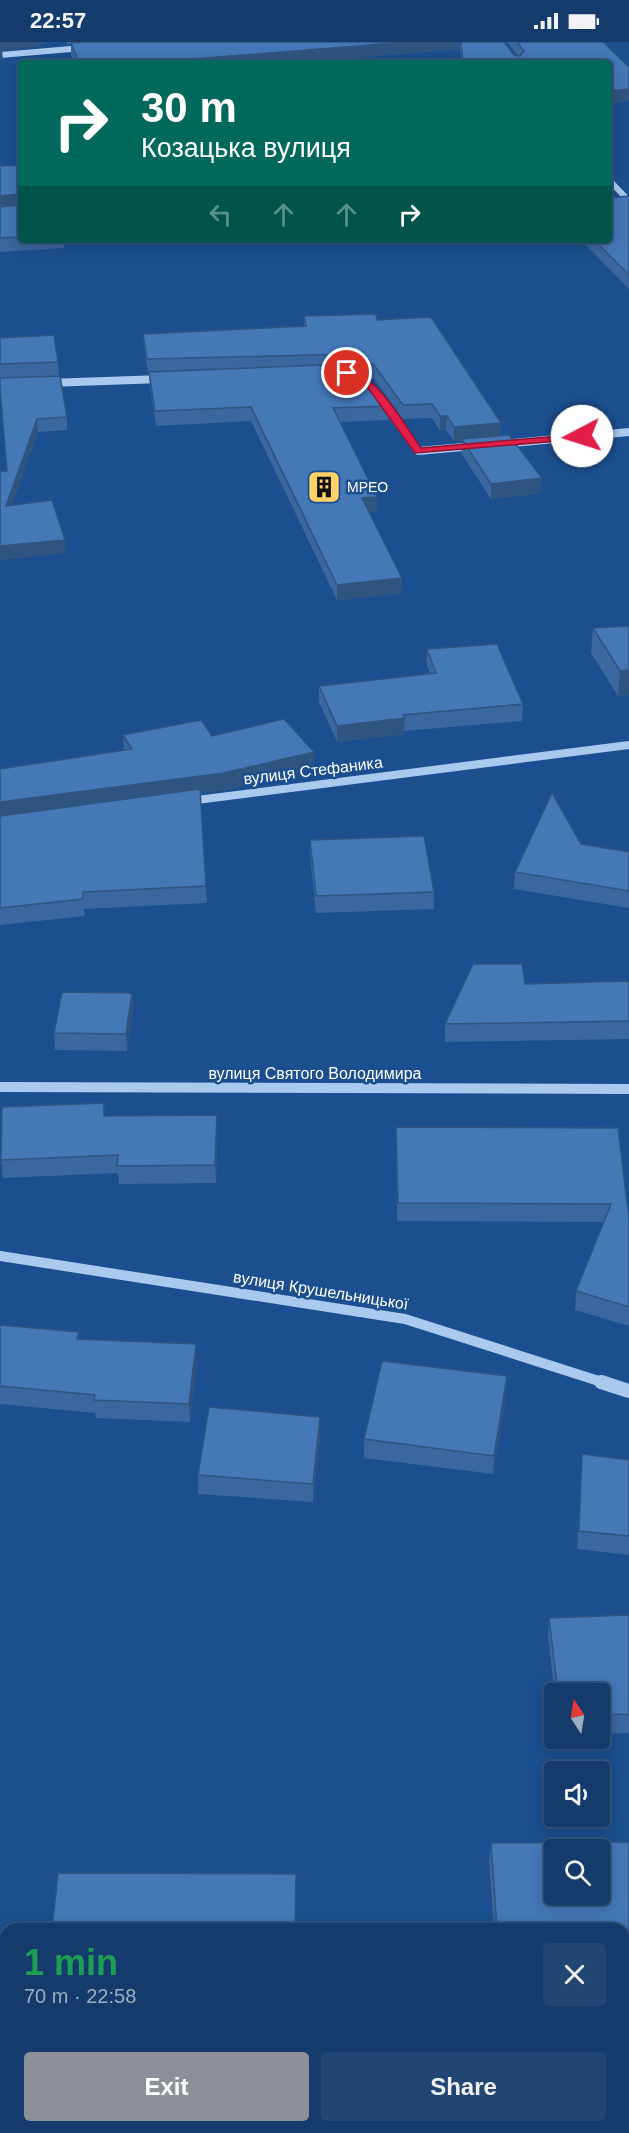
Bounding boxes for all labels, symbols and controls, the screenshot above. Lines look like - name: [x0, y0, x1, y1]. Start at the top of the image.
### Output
- text: 22:57: [30, 8, 86, 33]
- icon: right: [42, 84, 120, 162]
- text: 30 m: [141, 84, 237, 131]
- text: Козацька вулиця: [141, 133, 351, 163]
- icon: left: [204, 198, 237, 231]
- icon: ahead: [267, 198, 300, 231]
- icon: ahead: [330, 198, 363, 231]
- icon: right: [393, 198, 426, 231]
- pin: [321, 347, 372, 398]
- icon: arrive: [330, 356, 363, 389]
- position arrow: [550, 404, 614, 468]
- building icon: МРЕО: [306, 469, 342, 505]
- place label: МРЕО: [347, 479, 388, 495]
- street label: вулиця Стефаника: [243, 754, 384, 787]
- street label: вулиця Святого Володимира: [208, 1065, 422, 1082]
- street label: вулиця Крушельницької: [232, 1268, 410, 1313]
- north arrow: [544, 1683, 610, 1749]
- map controls: [544, 1683, 610, 1905]
- button: sound: [544, 1761, 610, 1827]
- button: search: [544, 1839, 610, 1905]
- text: 1 min: [24, 1942, 118, 1983]
- button: close: [543, 1943, 606, 2006]
- text: 70 m · 22:58: [24, 1985, 136, 2007]
- button: Exit: [24, 2052, 309, 2121]
- button: Share: [321, 2052, 606, 2121]

